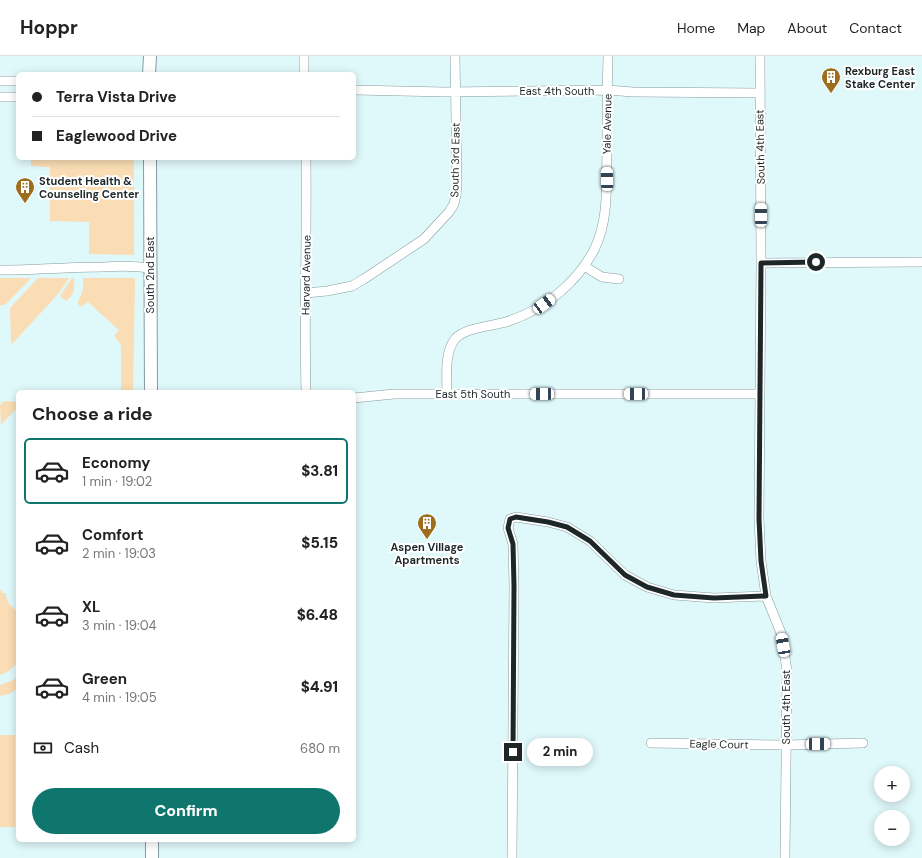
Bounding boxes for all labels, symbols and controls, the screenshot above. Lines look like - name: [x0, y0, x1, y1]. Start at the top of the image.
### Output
- text: Hoppr: [20, 15, 78, 40]
- text: Home: [677, 19, 715, 37]
- text: Map: [737, 19, 765, 37]
- text: About: [787, 19, 827, 37]
- text: Contact: [849, 19, 902, 37]
- place label: Rexburg East Stake Center: [845, 64, 916, 91]
- building icon: Rexburg East Stake Center: [820, 66, 842, 94]
- street label: East 4th South: [520, 84, 594, 98]
- text: Terra Vista Drive: [56, 87, 177, 107]
- street label: Yale Avenue: [599, 94, 615, 154]
- street label: South 4th East: [752, 109, 768, 185]
- street label: South 3rd East: [447, 123, 463, 197]
- text: Eaglewood Drive: [56, 126, 177, 146]
- car: [601, 167, 613, 191]
- place label: Student Health & Counseling Center: [39, 174, 140, 201]
- building icon: Student Health & Counseling Center: [14, 176, 36, 204]
- car: [755, 203, 767, 227]
- street label: Harvard Avenue: [298, 235, 314, 315]
- street label: South 2nd East: [143, 236, 157, 314]
- route start: [807, 253, 825, 271]
- car: [531, 292, 557, 316]
- street label: East 5th South: [436, 387, 510, 401]
- car: [530, 388, 554, 400]
- car: [624, 388, 648, 400]
- text: Choose a ride: [32, 402, 153, 426]
- icon: car: [34, 453, 70, 489]
- text: Economy: [82, 453, 150, 473]
- text: $3.81: [301, 461, 338, 481]
- text: 1 min · 19:02: [82, 473, 152, 490]
- building icon: Aspen Village Apartments: [416, 512, 438, 540]
- icon: car: [34, 525, 70, 561]
- text: Comfort: [82, 525, 143, 545]
- text: $5.15: [301, 533, 338, 553]
- place label: Aspen Village Apartments: [391, 540, 464, 567]
- text: 2 min · 19:03: [82, 545, 156, 562]
- icon: car: [34, 597, 70, 633]
- text: XL: [82, 597, 100, 617]
- text: $6.48: [297, 605, 338, 625]
- text: 3 min · 19:04: [82, 617, 156, 634]
- car: [775, 632, 791, 658]
- icon: car: [34, 669, 70, 705]
- text: Green: [82, 669, 127, 689]
- street label: South 4th East: [779, 670, 793, 744]
- text: $4.91: [301, 677, 338, 697]
- text: 4 min · 19:05: [82, 689, 157, 706]
- street label: Eagle Court: [689, 736, 749, 752]
- icon: cash: [32, 737, 54, 759]
- text: Cash: [64, 738, 99, 758]
- callout: 2 min: [527, 738, 593, 766]
- car: [806, 738, 830, 750]
- text: 680 m: [300, 740, 340, 757]
- route end: [504, 743, 522, 761]
- text: 2 min: [543, 743, 577, 760]
- map controls: [874, 766, 910, 846]
- button: +: [874, 766, 910, 802]
- button: Confirm: [32, 788, 340, 834]
- button: −: [874, 810, 910, 846]

